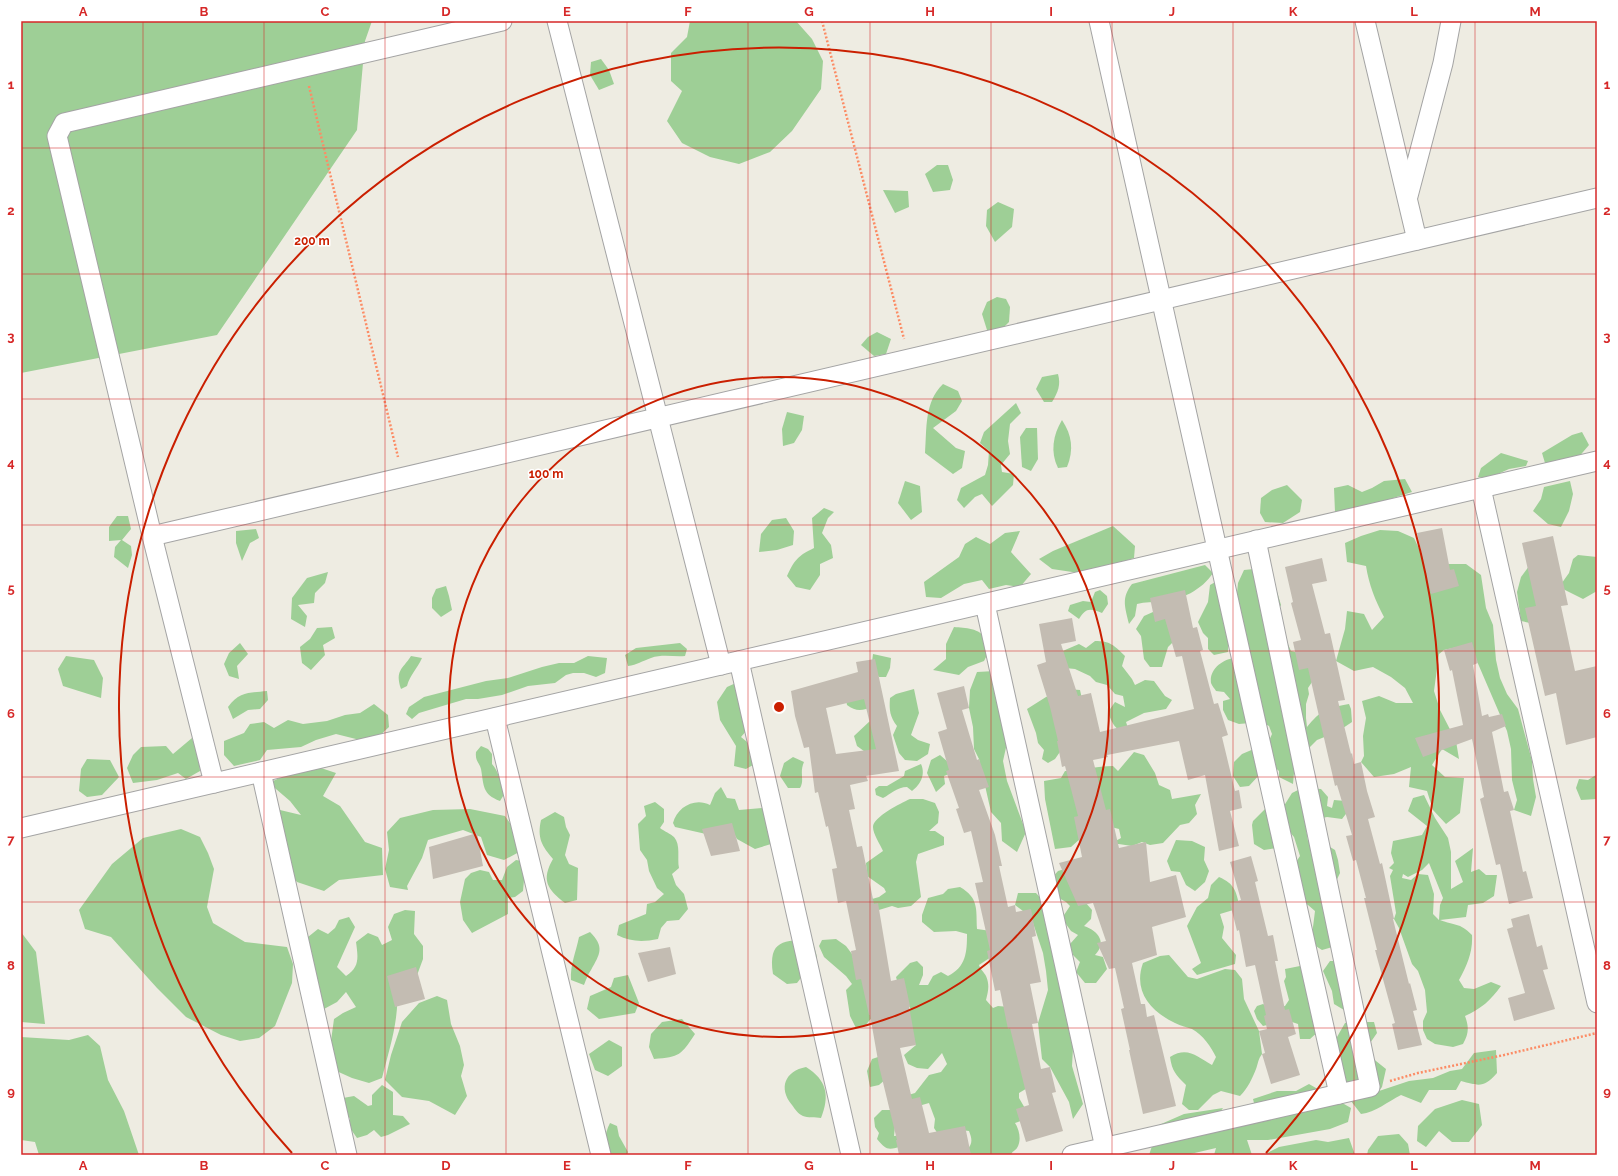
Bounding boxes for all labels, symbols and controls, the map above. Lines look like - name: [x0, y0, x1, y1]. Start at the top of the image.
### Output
- text: A: [79, 4, 88, 19]
- text: B: [200, 4, 209, 19]
- text: C: [321, 4, 330, 19]
- text: D: [441, 4, 451, 19]
- text: E: [563, 4, 571, 19]
- text: F: [684, 4, 692, 19]
- text: G: [804, 4, 814, 19]
- text: H: [925, 4, 935, 19]
- text: I: [1049, 4, 1053, 19]
- text: J: [1169, 4, 1175, 19]
- text: K: [1289, 4, 1298, 19]
- text: L: [1410, 4, 1418, 19]
- text: M: [1529, 4, 1541, 19]
- text: 1: [8, 77, 15, 92]
- text: 1: [1604, 77, 1611, 92]
- text: 2: [7, 203, 15, 218]
- text: 2: [1603, 203, 1611, 218]
- text: 200 m: [294, 234, 330, 248]
- text: 3: [7, 329, 15, 344]
- text: 3: [1603, 329, 1611, 344]
- text: 4: [7, 455, 15, 470]
- text: 4: [1603, 455, 1611, 470]
- text: 100 m: [529, 467, 563, 481]
- text: 5: [7, 581, 15, 596]
- text: 5: [1603, 581, 1611, 596]
- centre of rings: [772, 700, 786, 714]
- text: 6: [7, 706, 15, 721]
- text: 6: [1603, 706, 1611, 721]
- text: 7: [7, 832, 15, 847]
- text: 7: [1603, 832, 1611, 847]
- text: 8: [7, 958, 15, 973]
- text: 8: [1603, 958, 1611, 973]
- text: 9: [7, 1084, 15, 1099]
- text: 9: [1603, 1084, 1611, 1099]
- text: A: [79, 1158, 88, 1173]
- text: B: [200, 1158, 209, 1173]
- text: C: [321, 1158, 330, 1173]
- text: D: [441, 1158, 451, 1173]
- text: E: [563, 1158, 571, 1173]
- text: F: [684, 1158, 692, 1173]
- text: G: [804, 1158, 814, 1173]
- text: H: [925, 1158, 935, 1173]
- text: I: [1049, 1158, 1053, 1173]
- text: J: [1169, 1158, 1175, 1173]
- text: K: [1289, 1158, 1298, 1173]
- text: L: [1410, 1158, 1418, 1173]
- text: M: [1529, 1158, 1541, 1173]

